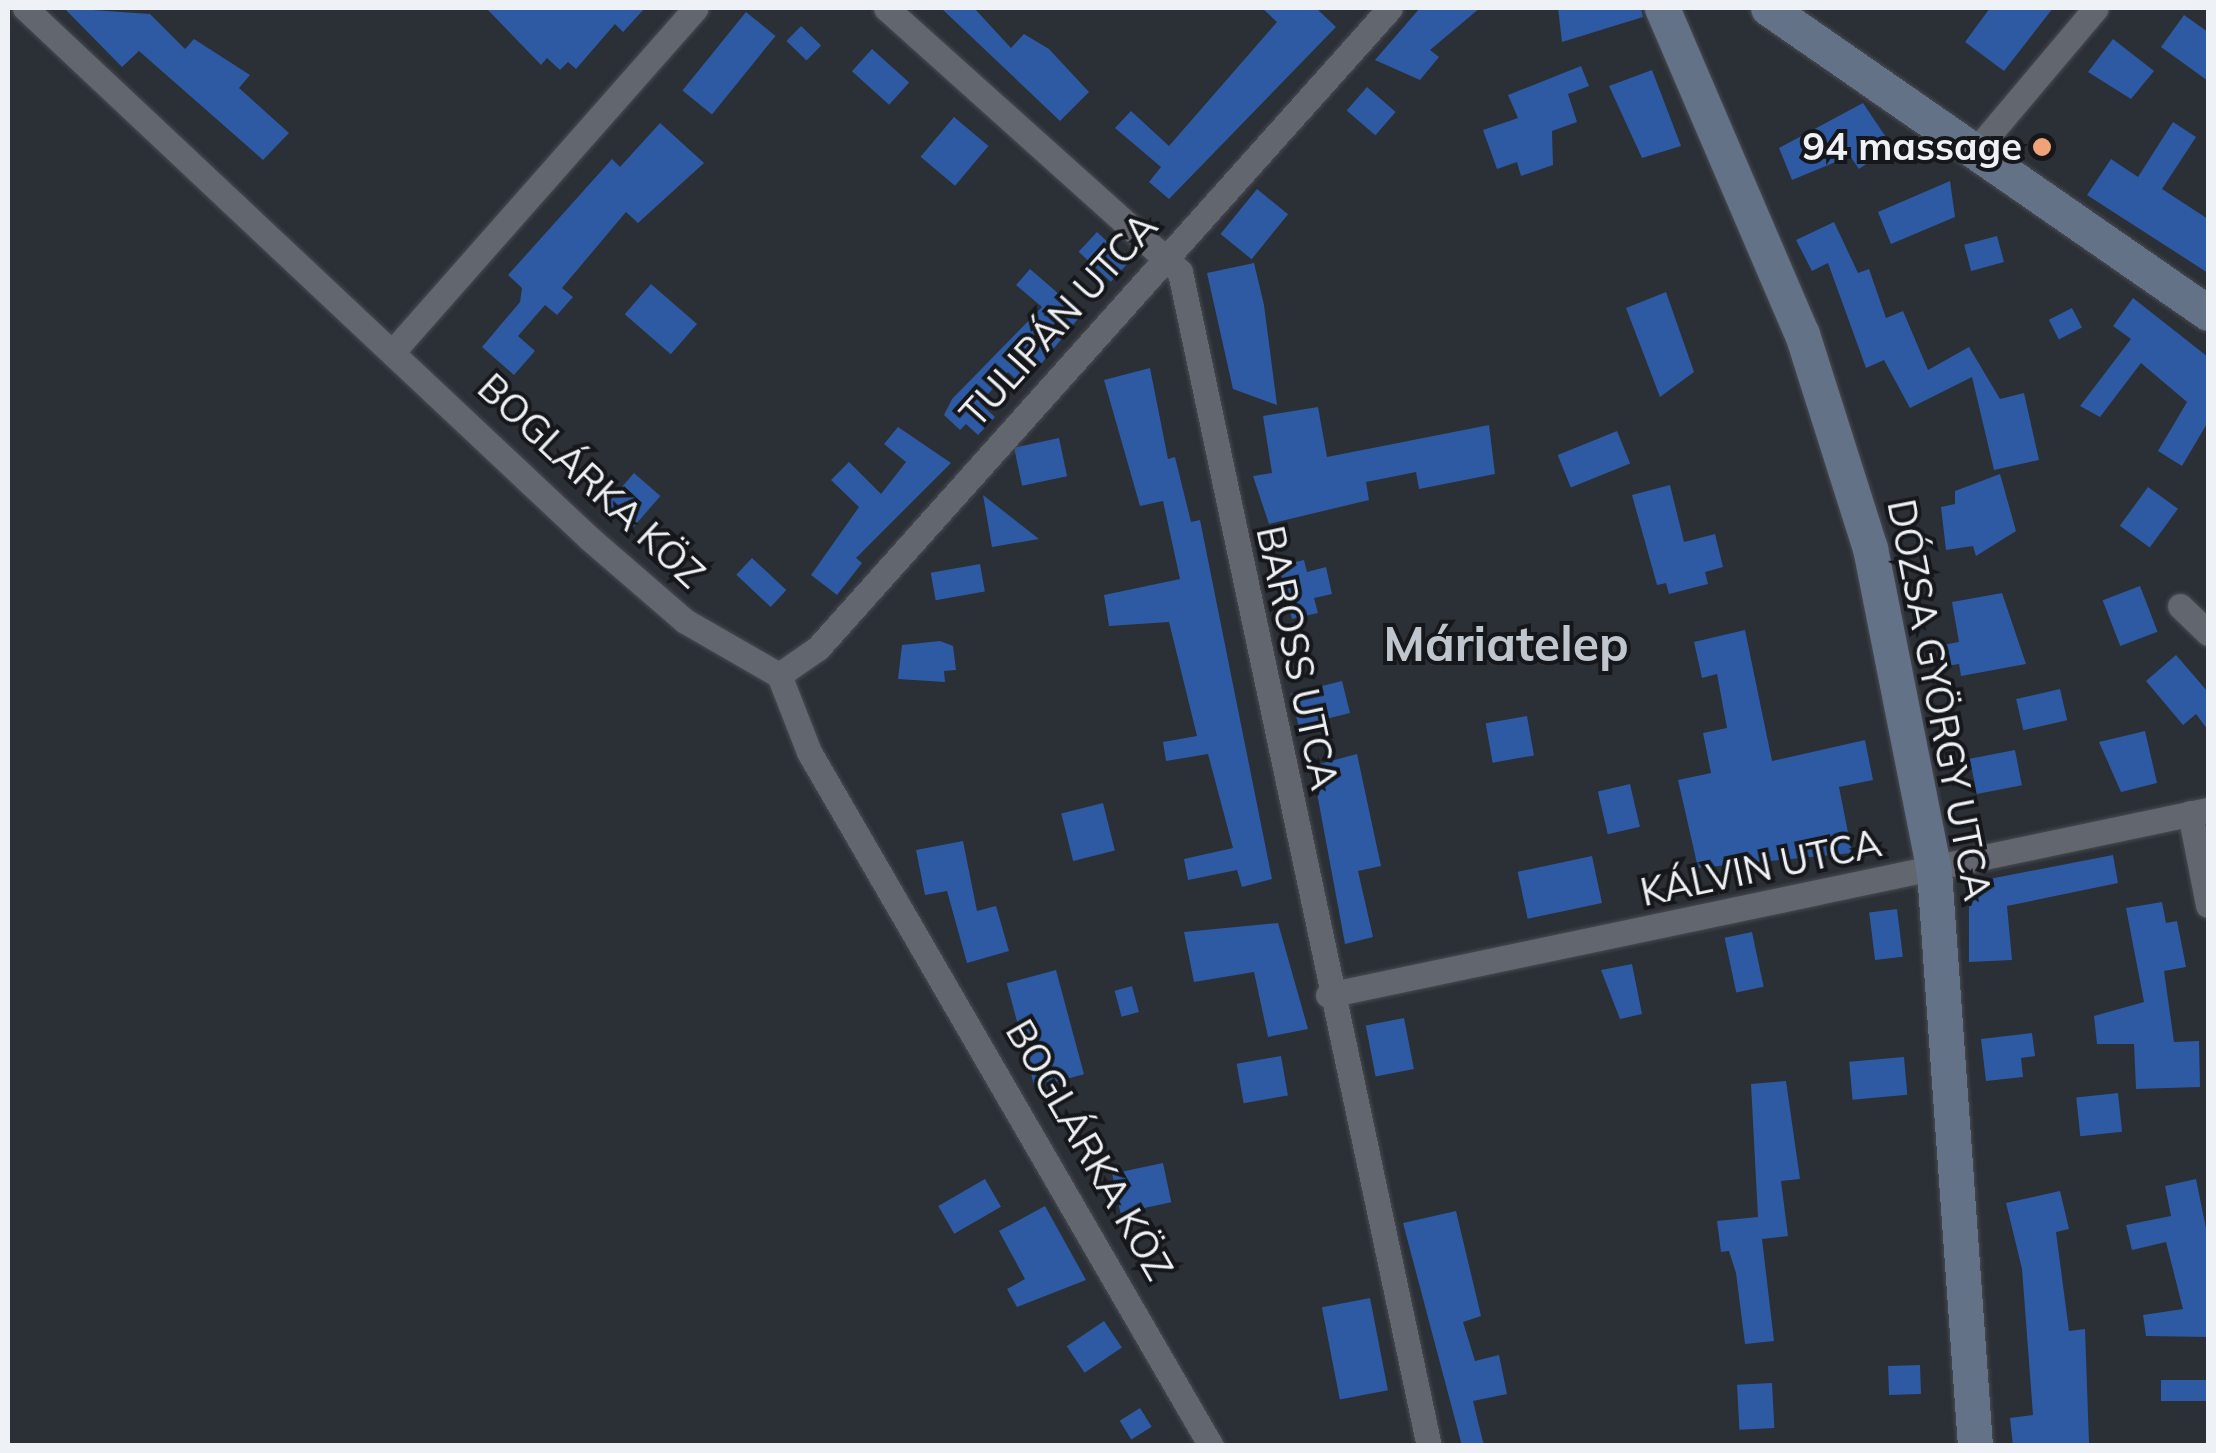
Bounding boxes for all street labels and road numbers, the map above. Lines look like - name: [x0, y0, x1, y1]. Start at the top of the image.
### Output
- street label: TULIPÁN UTCA: [951, 204, 1167, 436]
- street label: BOGLÁRKA KÖZ: [469, 365, 713, 597]
- street label: DÓZSA GYÖRGY UTCA: [1878, 496, 2000, 904]
- street label: BAROSS UTCA: [1247, 522, 1347, 794]
- street label: KÁLVIN UTCA: [1636, 820, 1886, 916]
- street label: BOGLÁRKA KÖZ: [996, 1012, 1182, 1288]

